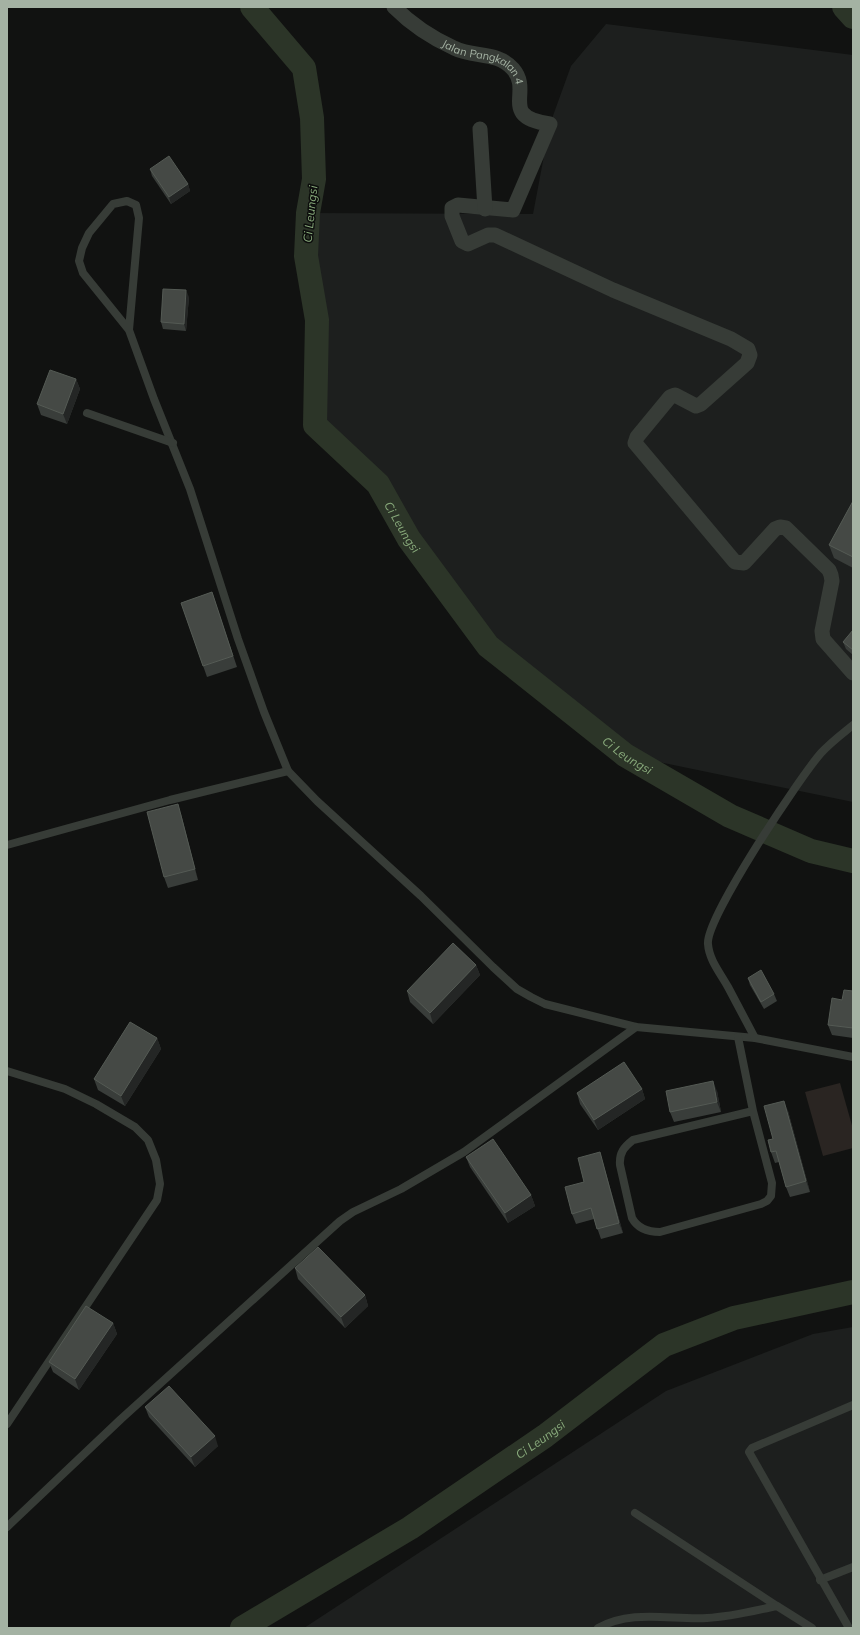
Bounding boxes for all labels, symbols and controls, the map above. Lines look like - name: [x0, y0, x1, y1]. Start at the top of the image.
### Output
- street label: Jalan Pangkalan 4: [440, 36, 527, 86]
- water label: Ci Leungsi: [300, 185, 320, 243]
- water label: Ci Leungsi: [382, 498, 424, 556]
- water label: Ci Leungsi: [600, 733, 655, 777]
- water label: Ci Leungsi: [512, 1416, 568, 1462]

